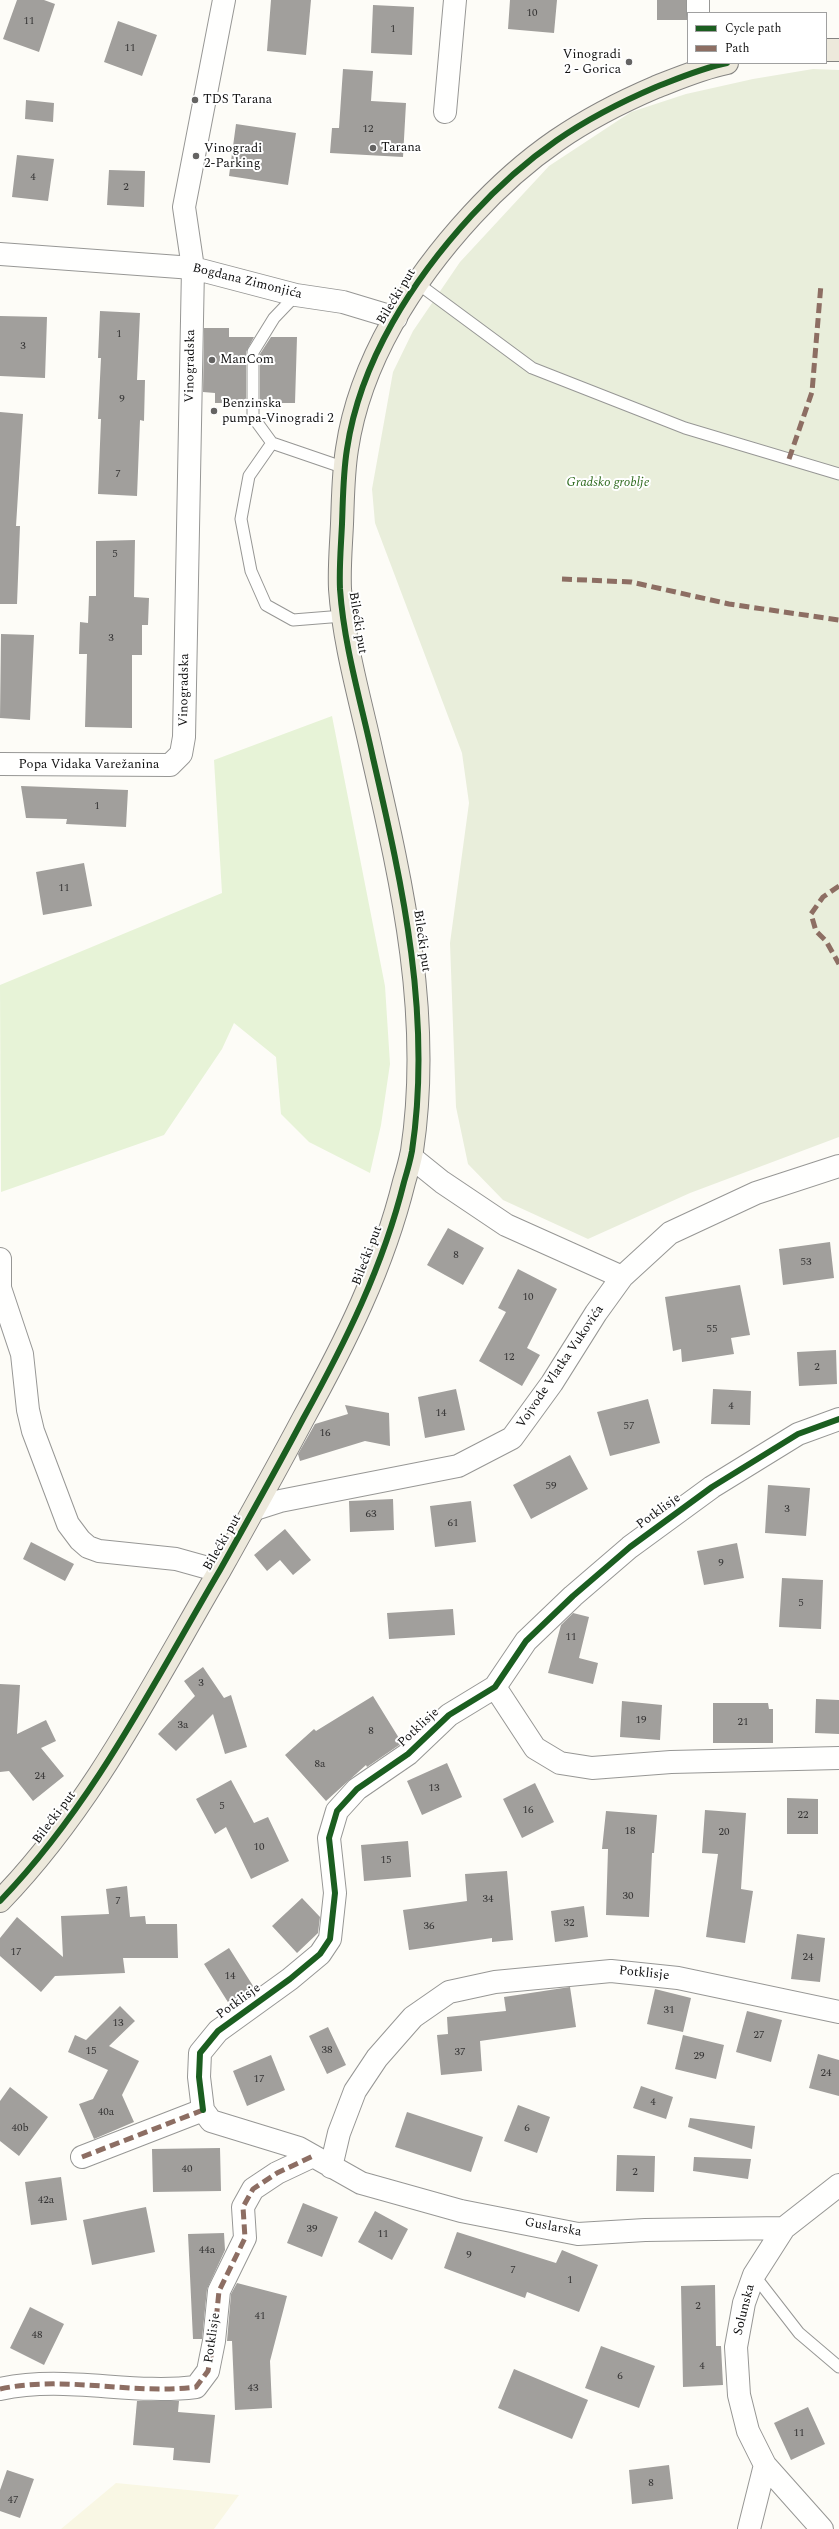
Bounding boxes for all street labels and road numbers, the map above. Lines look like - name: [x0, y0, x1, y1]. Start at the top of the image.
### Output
- street label: Bogdana Zimonjića: [191, 261, 303, 303]
- street label: Bilećki put: [374, 266, 420, 328]
- street label: Vinogradska: [183, 329, 199, 403]
- street label: Bilećki put: [344, 591, 370, 655]
- street label: Vinogradska: [177, 653, 193, 727]
- street label: Popa Vidaka Varežanina: [19, 757, 159, 773]
- street label: Bilećki put: [409, 909, 433, 973]
- street label: Bilećki put: [350, 1224, 386, 1288]
- street label: Vojvode Vlatka Vukovića: [514, 1303, 608, 1431]
- street label: Potklisje: [634, 1491, 684, 1533]
- street label: Bilećki put: [201, 1512, 245, 1574]
- street label: Potklisje: [395, 1705, 443, 1751]
- street label: Bilećki put: [30, 1788, 80, 1848]
- street label: Potklisje: [618, 1964, 670, 1984]
- street label: Potklisje: [214, 1981, 264, 2023]
- street label: Guslarska: [523, 2215, 583, 2241]
- street label: Solunska: [731, 2283, 759, 2337]
- street label: Potklisje: [202, 2312, 224, 2364]

